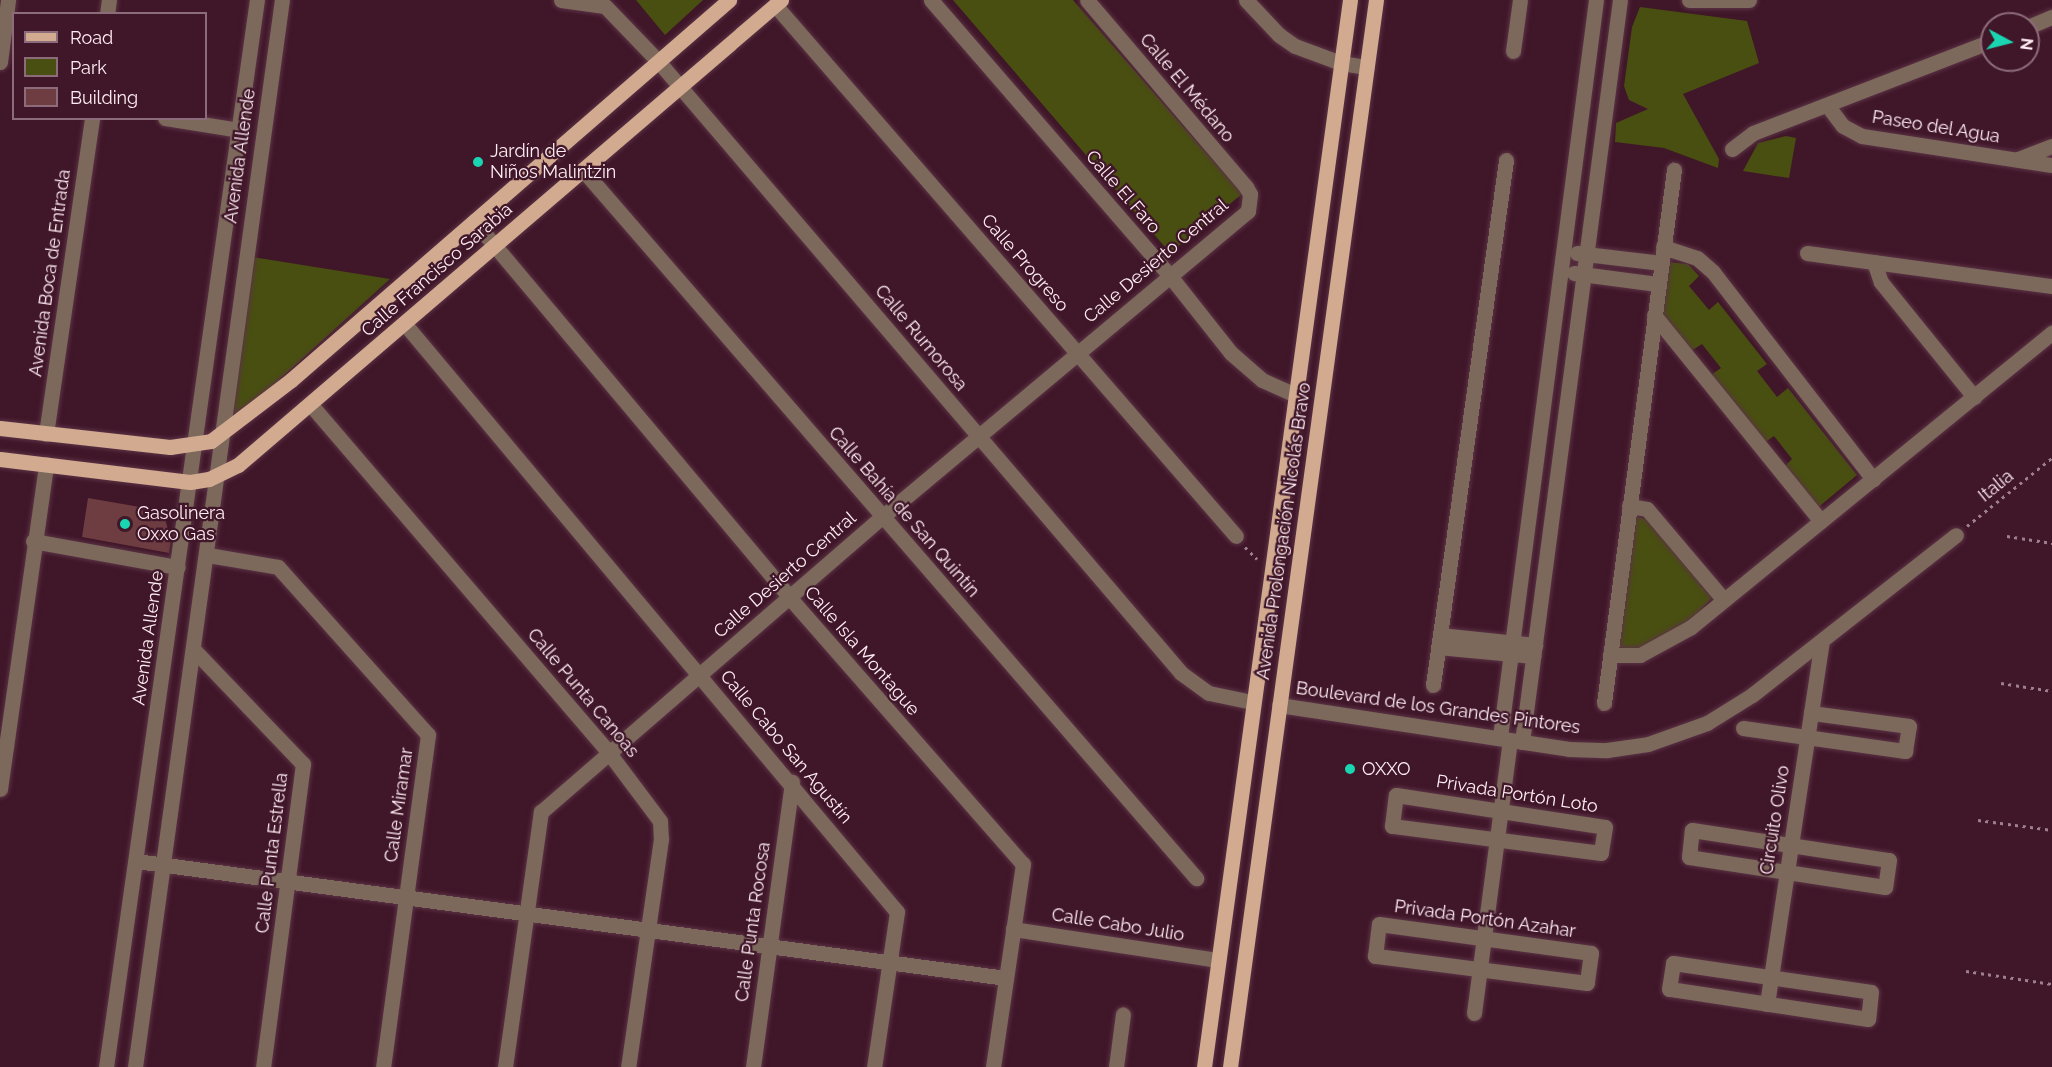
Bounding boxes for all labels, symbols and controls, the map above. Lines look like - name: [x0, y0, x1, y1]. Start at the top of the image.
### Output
- legend: [12, 12, 207, 120]
- north arrow: [1980, 12, 2040, 72]
- text: Road: [70, 27, 113, 48]
- street label: Calle El Médano: [1135, 29, 1239, 147]
- text: N: [2016, 37, 2037, 51]
- text: Park: [70, 57, 107, 78]
- text: Building: [70, 87, 138, 108]
- street label: Avenida Allende: [220, 87, 260, 225]
- street label: Paseo del Agua: [1870, 106, 2002, 148]
- place label: Jardín de Niños Malintzin: [490, 141, 616, 184]
- street label: Calle El Faro: [1081, 146, 1165, 238]
- marker: Jardín de Niños Malintzin: [471, 155, 485, 169]
- street label: Avenida Boca de Entrada: [25, 168, 75, 378]
- street label: Calle Desierto Central: [1080, 194, 1232, 328]
- street label: Calle Francisco Sarabia: [357, 199, 517, 341]
- street label: Calle Progreso: [977, 210, 1073, 316]
- street label: Calle Rumorosa: [870, 281, 972, 395]
- street label: Avenida Prolongación Nicolás Bravo: [1252, 381, 1316, 681]
- street label: Calle Bahía de San Quintín: [824, 422, 984, 602]
- street label: Italia: [1974, 465, 2018, 507]
- place label: Gasolinera Oxxo Gas: [137, 503, 225, 546]
- street label: Calle Desierto Central: [709, 507, 861, 643]
- marker: Gasolinera Oxxo Gas: [118, 517, 132, 531]
- street label: Avenida Allende: [128, 569, 168, 707]
- street label: Calle Isla Montague: [800, 582, 924, 720]
- street label: Calle Punta Canoas: [523, 624, 643, 762]
- street label: Calle Cabo San Agustín: [715, 666, 857, 828]
- street label: Boulevard de los Grandes Pintores: [1295, 677, 1581, 739]
- street label: Calle Miramar: [380, 746, 418, 864]
- place label: OXXO: [1362, 758, 1411, 780]
- marker: OXXO: [1343, 762, 1357, 776]
- street label: Circuito Olivo: [1756, 764, 1794, 876]
- street label: Calle Punta Estrella: [251, 771, 293, 935]
- street label: Privada Portón Loto: [1435, 771, 1599, 817]
- street label: Calle Punta Rocosa: [731, 841, 775, 1003]
- street label: Privada Portón Azahar: [1393, 896, 1577, 942]
- street label: Calle Cabo Julio: [1050, 904, 1186, 946]

